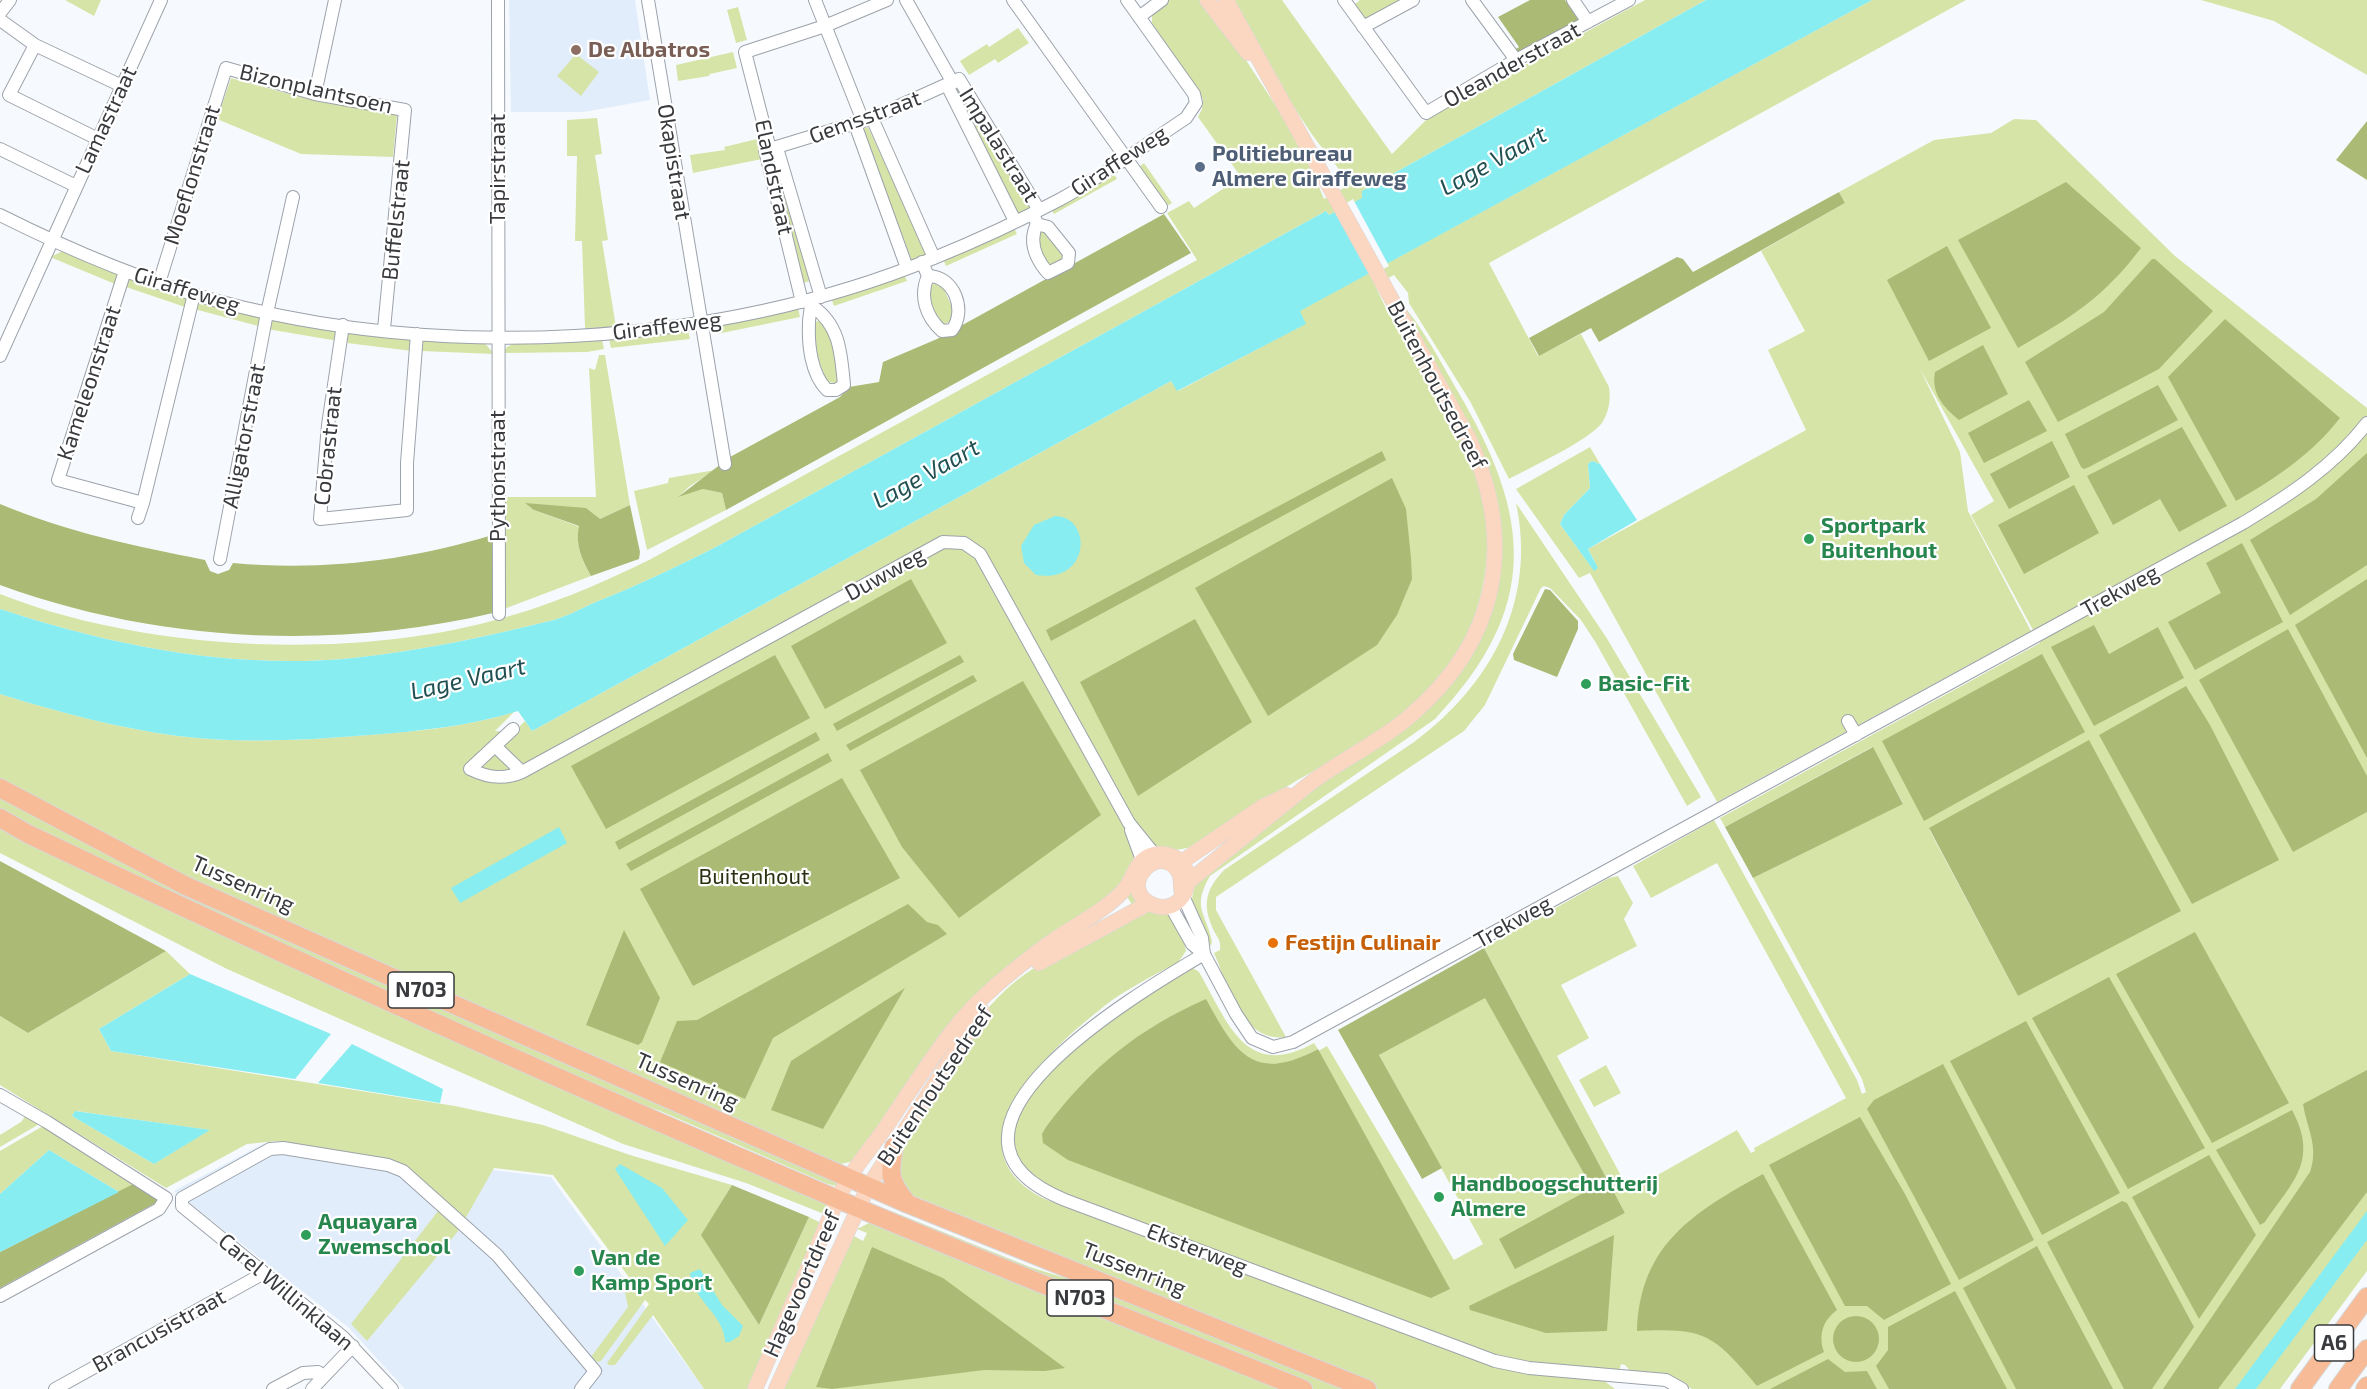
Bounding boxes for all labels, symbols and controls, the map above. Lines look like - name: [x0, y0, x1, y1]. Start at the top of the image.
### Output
- street label: Oleanderstraat: [1439, 17, 1585, 113]
- place label: De Albatros: [588, 37, 710, 63]
- marker: De Albatros: [569, 43, 583, 57]
- street label: Bizonplantsoen: [237, 59, 395, 119]
- street label: Lamastraat: [70, 62, 142, 178]
- street label: Impalastraat: [954, 83, 1044, 207]
- street label: Gemsstraat: [806, 85, 924, 149]
- street label: Moeflonstraat: [158, 102, 226, 248]
- street label: Okapistraat: [652, 102, 696, 222]
- street label: Tapirstraat: [485, 114, 511, 224]
- street label: Elandstraat: [749, 117, 799, 237]
- street label: Giraffeweg: [1066, 120, 1172, 202]
- water label: Lage Vaart: [1435, 120, 1551, 202]
- place label: Politiebureau Almere Giraffeweg: [1212, 141, 1407, 192]
- street label: Buffelstraat: [377, 158, 415, 282]
- marker: Politiebureau Almere Giraffeweg: [1193, 160, 1207, 174]
- street label: Giraffeweg: [131, 261, 243, 319]
- street label: Buitenhoutsedreef: [1381, 296, 1493, 474]
- street label: Kameleonstraat: [52, 302, 126, 464]
- street label: Giraffeweg: [611, 306, 723, 346]
- street label: Alligatorstraat: [217, 361, 271, 511]
- street label: Cobrastraat: [309, 385, 347, 507]
- street label: Pythonstraat: [485, 410, 511, 542]
- water label: Lage Vaart: [868, 433, 984, 515]
- place label: Sportpark Buitenhout: [1821, 513, 1937, 564]
- marker: Sportpark Buitenhout: [1802, 532, 1816, 546]
- street label: Duwweg: [840, 541, 930, 607]
- street label: Trekweg: [2077, 559, 2163, 623]
- water label: Lage Vaart: [407, 652, 529, 706]
- place label: Basic-Fit: [1598, 671, 1690, 697]
- marker: Basic-Fit: [1579, 677, 1593, 691]
- street label: Tussenring: [188, 850, 298, 918]
- park label: Buitenhout: [699, 864, 809, 890]
- street label: Trekweg: [1470, 890, 1556, 954]
- place label: Festijn Culinair: [1285, 930, 1441, 956]
- marker: Festijn Culinair: [1266, 936, 1280, 950]
- road number: N703: [388, 972, 454, 1008]
- street label: Buitenhoutsedreef: [872, 1001, 998, 1171]
- street label: Tussenring: [632, 1047, 742, 1115]
- place label: Handboogschutterij Almere: [1451, 1171, 1658, 1222]
- marker: Handboogschutterij Almere: [1432, 1190, 1446, 1204]
- street label: Hagevoortdreef: [758, 1207, 846, 1361]
- place label: Aquayara Zwemschool: [318, 1209, 450, 1260]
- street label: Eksterweg: [1143, 1218, 1251, 1280]
- street label: Carel Willinklaan: [213, 1228, 359, 1356]
- marker: Aquayara Zwemschool: [299, 1228, 313, 1242]
- street label: Tussenring: [1078, 1236, 1190, 1302]
- place label: Van de Kamp Sport: [591, 1245, 712, 1296]
- marker: Van de Kamp Sport: [572, 1264, 586, 1278]
- road number: N703: [1047, 1280, 1113, 1316]
- street label: Brancusistraat: [88, 1284, 230, 1378]
- road number: A6: [2314, 1325, 2354, 1361]

